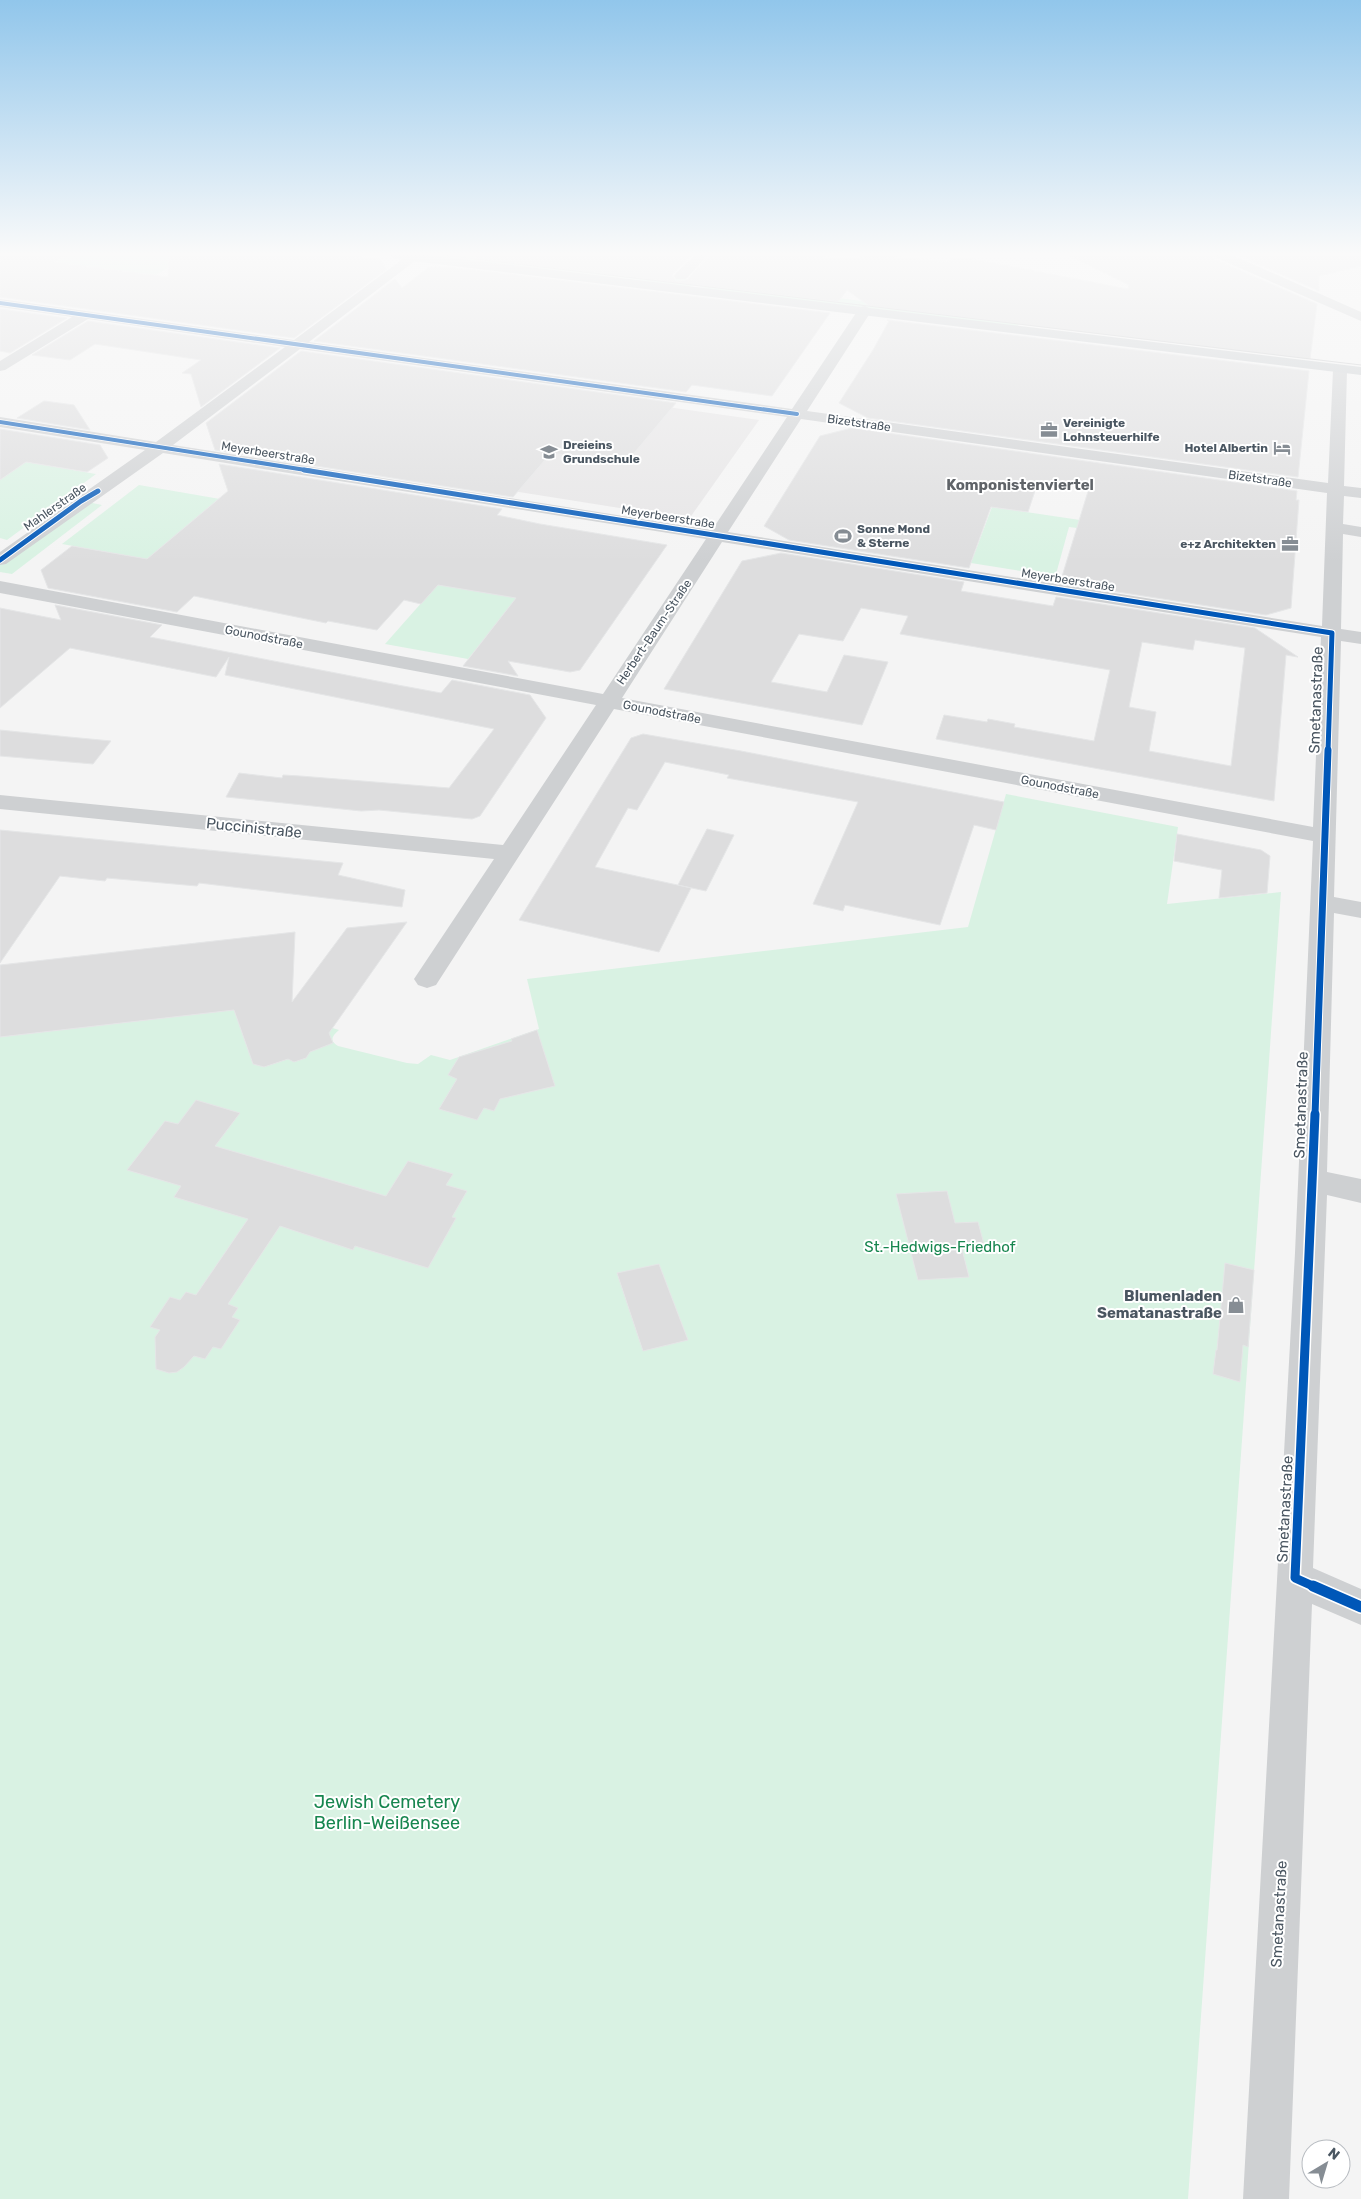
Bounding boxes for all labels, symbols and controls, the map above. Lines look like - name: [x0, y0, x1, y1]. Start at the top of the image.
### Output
- street label: Bizetstraße: [826, 412, 892, 434]
- place label: Vereinigte Lohnsteuerhilfe: [1063, 416, 1160, 444]
- office icon: Vereinigte Lohnsteuerhilfe: [1039, 420, 1059, 440]
- place label: Dreieins Grundschule: [563, 438, 640, 466]
- hotel icon: Hotel Albertin: [1272, 438, 1292, 458]
- street label: Meyerbeerstraße: [220, 439, 316, 467]
- place label: Hotel Albertin: [1184, 441, 1268, 455]
- school or university icon: Dreieins Grundschule: [539, 442, 559, 462]
- street label: Bizetstraße: [1227, 468, 1293, 490]
- district label: Komponistenviertel: [946, 476, 1094, 494]
- street label: Mahlerstraße: [21, 480, 89, 534]
- street label: Meyerbeerstraße: [620, 503, 716, 531]
- place label: Sonne Mond & Sterne: [857, 522, 930, 550]
- sports icon: Sonne Mond & Sterne: [833, 526, 853, 546]
- office icon: e+z Architekten: [1280, 534, 1300, 554]
- place label: e+z Architekten: [1180, 537, 1276, 551]
- street label: Meyerbeerstraße: [1020, 566, 1116, 594]
- street label: Herbert-Baum-Straße: [614, 577, 695, 687]
- street label: Gounodstraße: [224, 623, 305, 651]
- street label: Smetanastraße: [1305, 646, 1327, 754]
- street label: Gounodstraße: [622, 698, 703, 726]
- street label: Gounodstraße: [1020, 773, 1101, 801]
- street label: Puccinistraße: [205, 814, 303, 842]
- street label: Smetanastraße: [1290, 1051, 1312, 1159]
- park label: St.-Hedwigs-Friedhof: [864, 1238, 1016, 1256]
- place label: Blumenladen Sematanastraße: [1097, 1287, 1222, 1322]
- shop icon: Blumenladen Sematanastraße: [1226, 1295, 1246, 1315]
- street label: Smetanastraße: [1273, 1455, 1297, 1563]
- park label: Jewish Cemetery Berlin-Weißensee: [314, 1791, 460, 1834]
- street label: Smetanastraße: [1267, 1860, 1291, 1968]
- north arrow: [1301, 2139, 1351, 2189]
- text: N: [1324, 2144, 1343, 2164]

